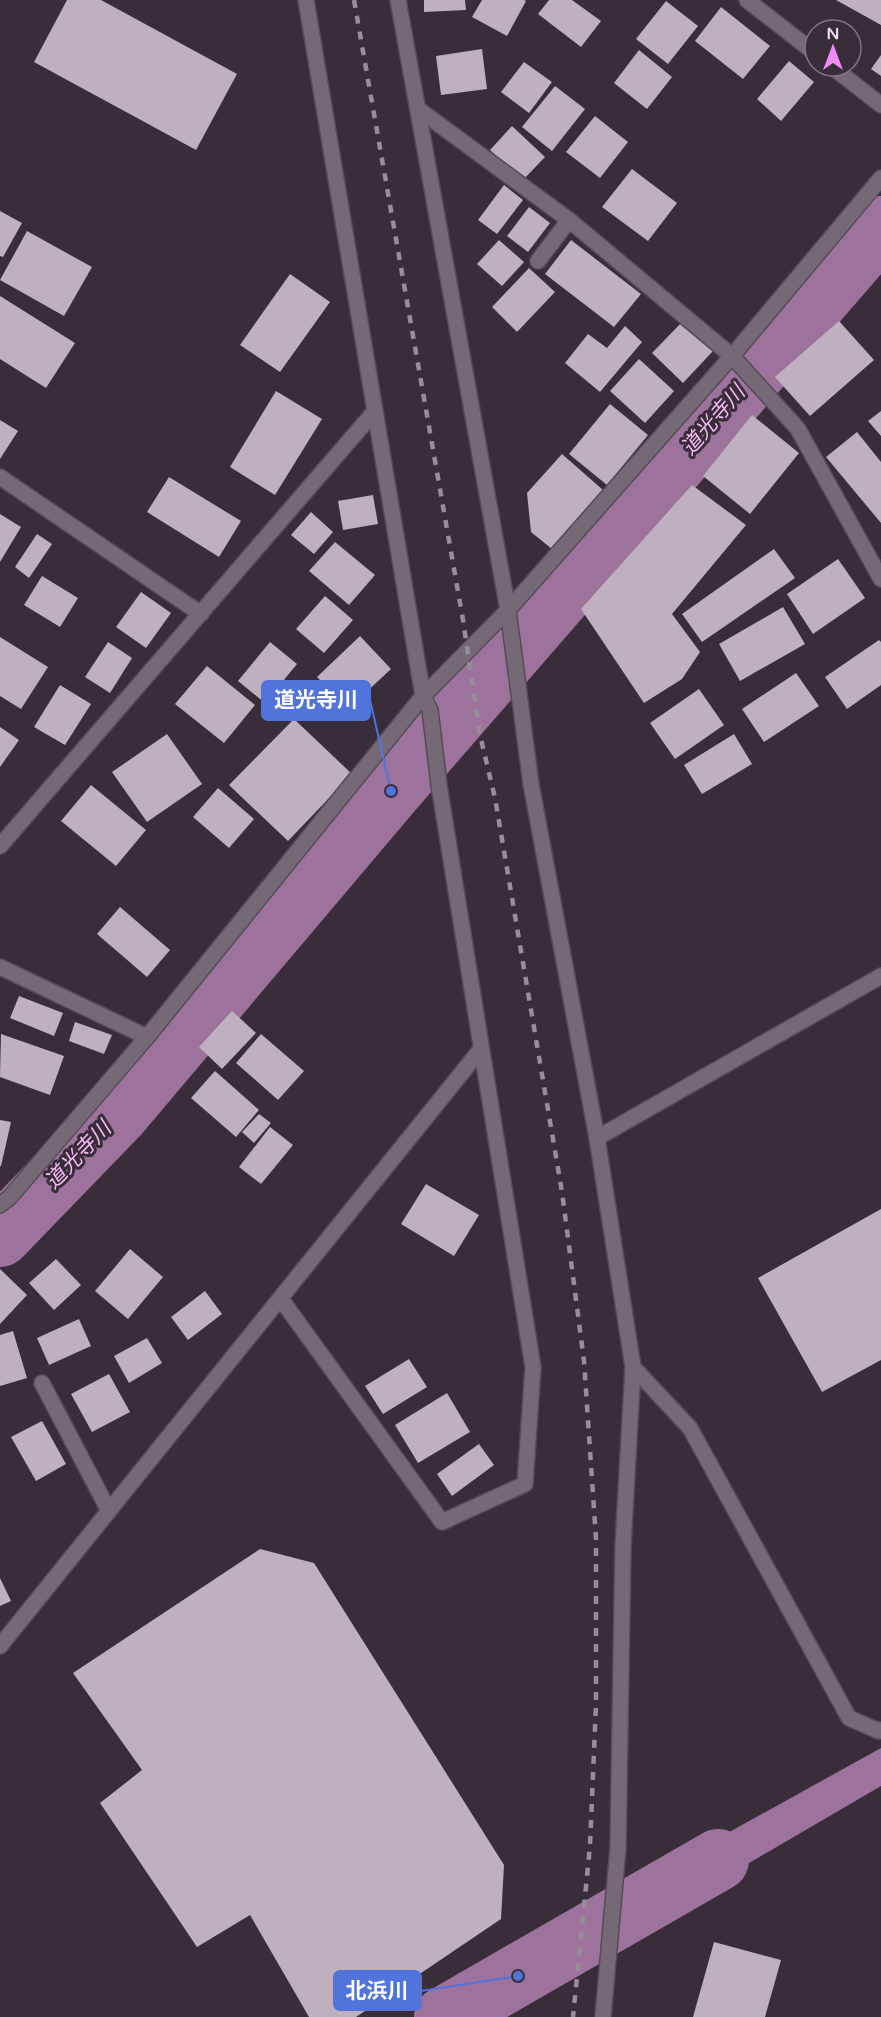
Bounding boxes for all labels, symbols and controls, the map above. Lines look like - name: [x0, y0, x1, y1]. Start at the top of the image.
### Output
- north arrow: [803, 18, 863, 78]
- text: N: [827, 24, 839, 44]
- water label: 道光寺川: [676, 379, 752, 460]
- callout: 道光寺川: [262, 681, 370, 720]
- text: 道光寺川: [274, 688, 358, 713]
- water label: 道光寺川: [40, 1115, 118, 1194]
- callout: 北浜川: [334, 1971, 421, 2010]
- text: 北浜川: [346, 1979, 409, 2004]

